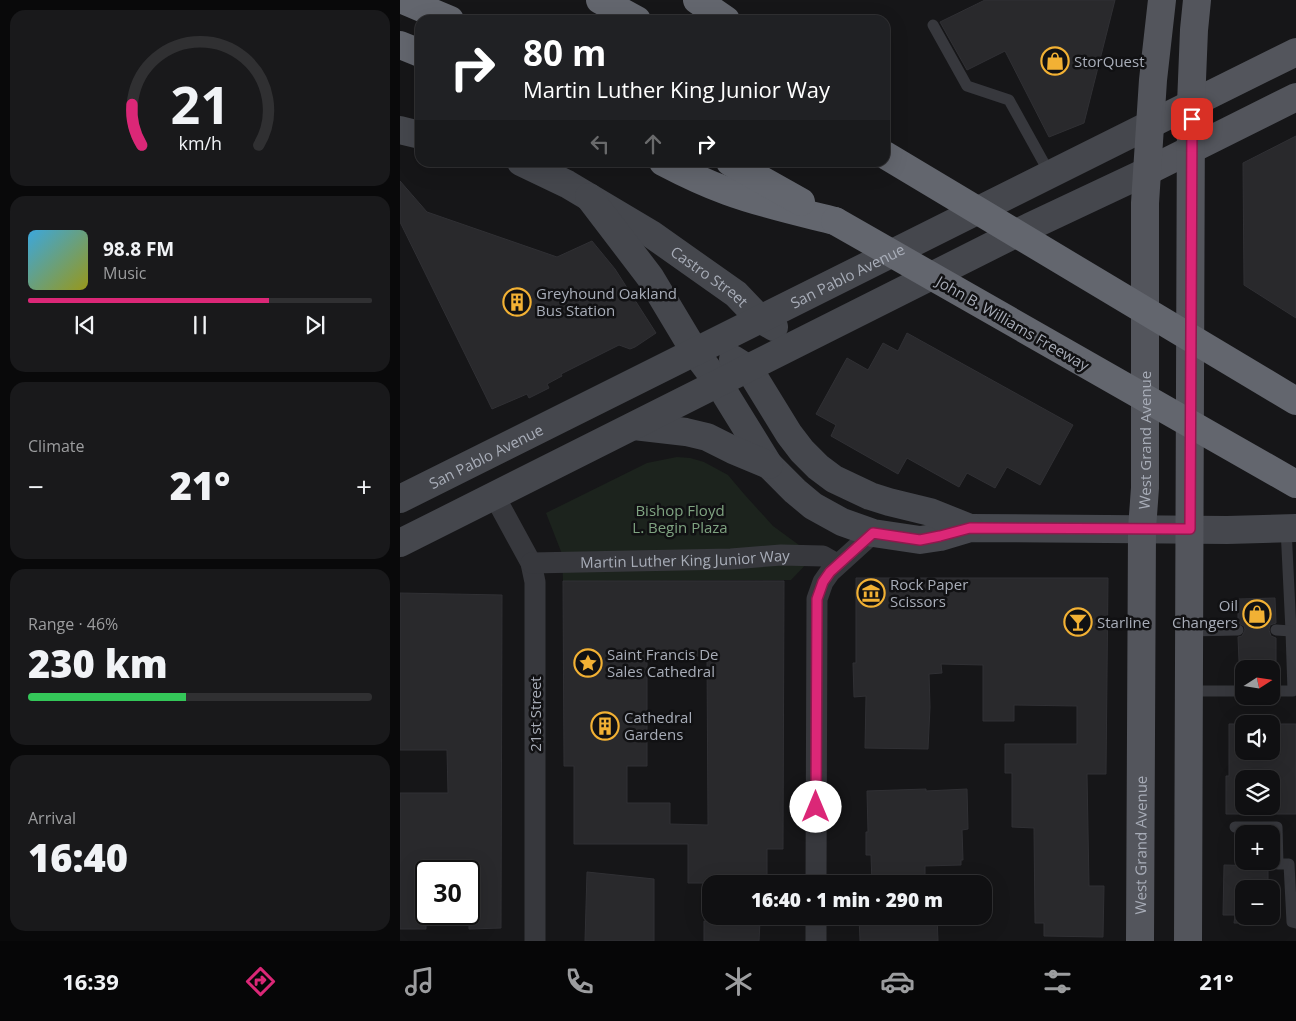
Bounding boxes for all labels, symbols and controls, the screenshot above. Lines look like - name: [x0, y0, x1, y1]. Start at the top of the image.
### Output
- text: 80 m: [523, 29, 606, 76]
- icon: right: [440, 35, 505, 100]
- shop icon: StorQuest: [1040, 46, 1070, 76]
- place label: StorQuest: [1074, 51, 1145, 71]
- text: 21: [170, 68, 230, 139]
- text: Martin Luther King Junior Way: [523, 74, 830, 104]
- pin: [1171, 98, 1213, 140]
- icon: arrive: [1178, 105, 1206, 133]
- icon: left: [586, 130, 614, 158]
- icon: ahead: [639, 130, 667, 158]
- icon: right: [692, 130, 720, 158]
- text: km/h: [178, 131, 222, 155]
- text: 98.8 FM: [103, 236, 174, 262]
- street label: San Pablo Avenue: [787, 239, 908, 313]
- street label: Castro Street: [667, 241, 753, 311]
- text: Music: [103, 262, 147, 284]
- street label: John B. Williams Freeway: [931, 270, 1093, 375]
- place label: Greyhound Oakland Bus Station: [536, 283, 677, 320]
- building icon: Greyhound Oakland Bus Station: [502, 287, 532, 317]
- icon: previous: [71, 311, 99, 339]
- icon: pause: [186, 311, 214, 339]
- icon: next: [301, 311, 329, 339]
- street label: West Grand Avenue: [1133, 371, 1155, 510]
- street label: San Pablo Avenue: [425, 419, 546, 493]
- text: Climate: [28, 435, 85, 457]
- text: 21°: [170, 459, 230, 511]
- text: −: [28, 467, 44, 505]
- text: +: [356, 467, 372, 505]
- park label: Bishop Floyd L. Begin Plaza: [632, 500, 728, 537]
- street label: Martin Luther King Junior Way: [580, 545, 790, 572]
- place label: Rock Paper Scissors: [890, 574, 968, 611]
- museum icon: Rock Paper Scissors: [856, 578, 886, 608]
- place label: Oil Changers: [1172, 595, 1238, 632]
- shop icon: Oil Changers: [1242, 599, 1272, 629]
- bar icon: Starline: [1063, 607, 1093, 637]
- place label: Starline: [1097, 612, 1150, 632]
- text: Range · 46%: [28, 613, 118, 635]
- text: 230 km: [28, 637, 168, 689]
- place label: Saint Francis De Sales Cathedral: [607, 644, 719, 681]
- place icon: Saint Francis De Sales Cathedral: [573, 648, 603, 678]
- north arrow: [1235, 660, 1280, 705]
- map controls: [1235, 660, 1280, 925]
- street label: 21st Street: [525, 676, 545, 752]
- place label: Cathedral Gardens: [624, 707, 692, 744]
- building icon: Cathedral Gardens: [590, 711, 620, 741]
- button: sound: [1235, 715, 1280, 760]
- button: layers: [1235, 770, 1280, 815]
- street label: West Grand Avenue: [1130, 776, 1151, 914]
- position arrow: [789, 780, 841, 832]
- text: Arrival: [28, 807, 76, 829]
- button: +: [1235, 825, 1280, 870]
- text: 16:40: [28, 831, 128, 883]
- speed limit sign: 30: [415, 860, 480, 925]
- button: −: [1235, 880, 1280, 925]
- text: 16:40 · 1 min · 290 m: [751, 887, 943, 913]
- icon: directions: [243, 964, 278, 999]
- icon: music: [402, 964, 437, 999]
- icon: phone: [562, 964, 597, 999]
- icon: climate: [721, 964, 756, 999]
- icon: car: [880, 964, 915, 999]
- icon: filters: [1040, 964, 1075, 999]
- text: 16:39: [62, 966, 119, 996]
- text: 21°: [1199, 966, 1234, 996]

